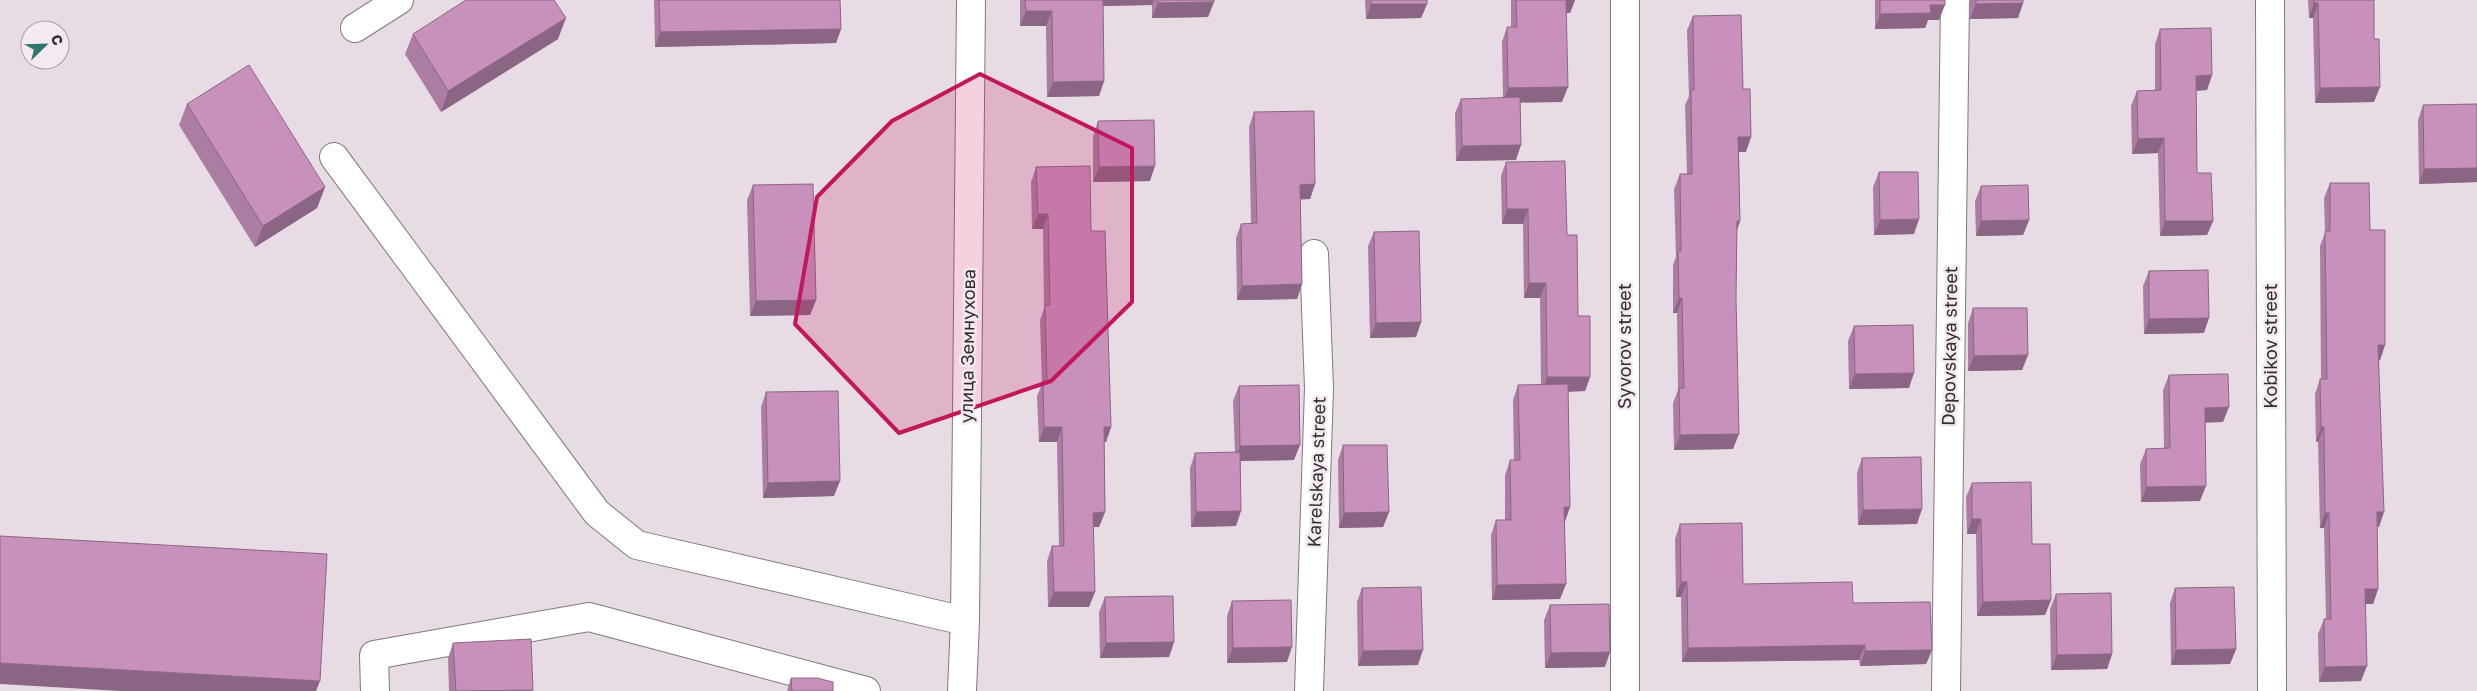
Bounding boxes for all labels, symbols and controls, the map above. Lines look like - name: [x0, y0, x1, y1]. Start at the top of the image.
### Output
- north arrow: [20, 20, 70, 70]
- text: С: [48, 32, 67, 48]
- street label: Depovskaya street: [1937, 266, 1961, 426]
- street label: улица Земнухова: [955, 269, 979, 423]
- street label: Syvorov street: [1613, 283, 1635, 409]
- street label: Kobikov street: [2259, 283, 2281, 409]
- street label: Karelskaya street: [1302, 396, 1330, 548]

